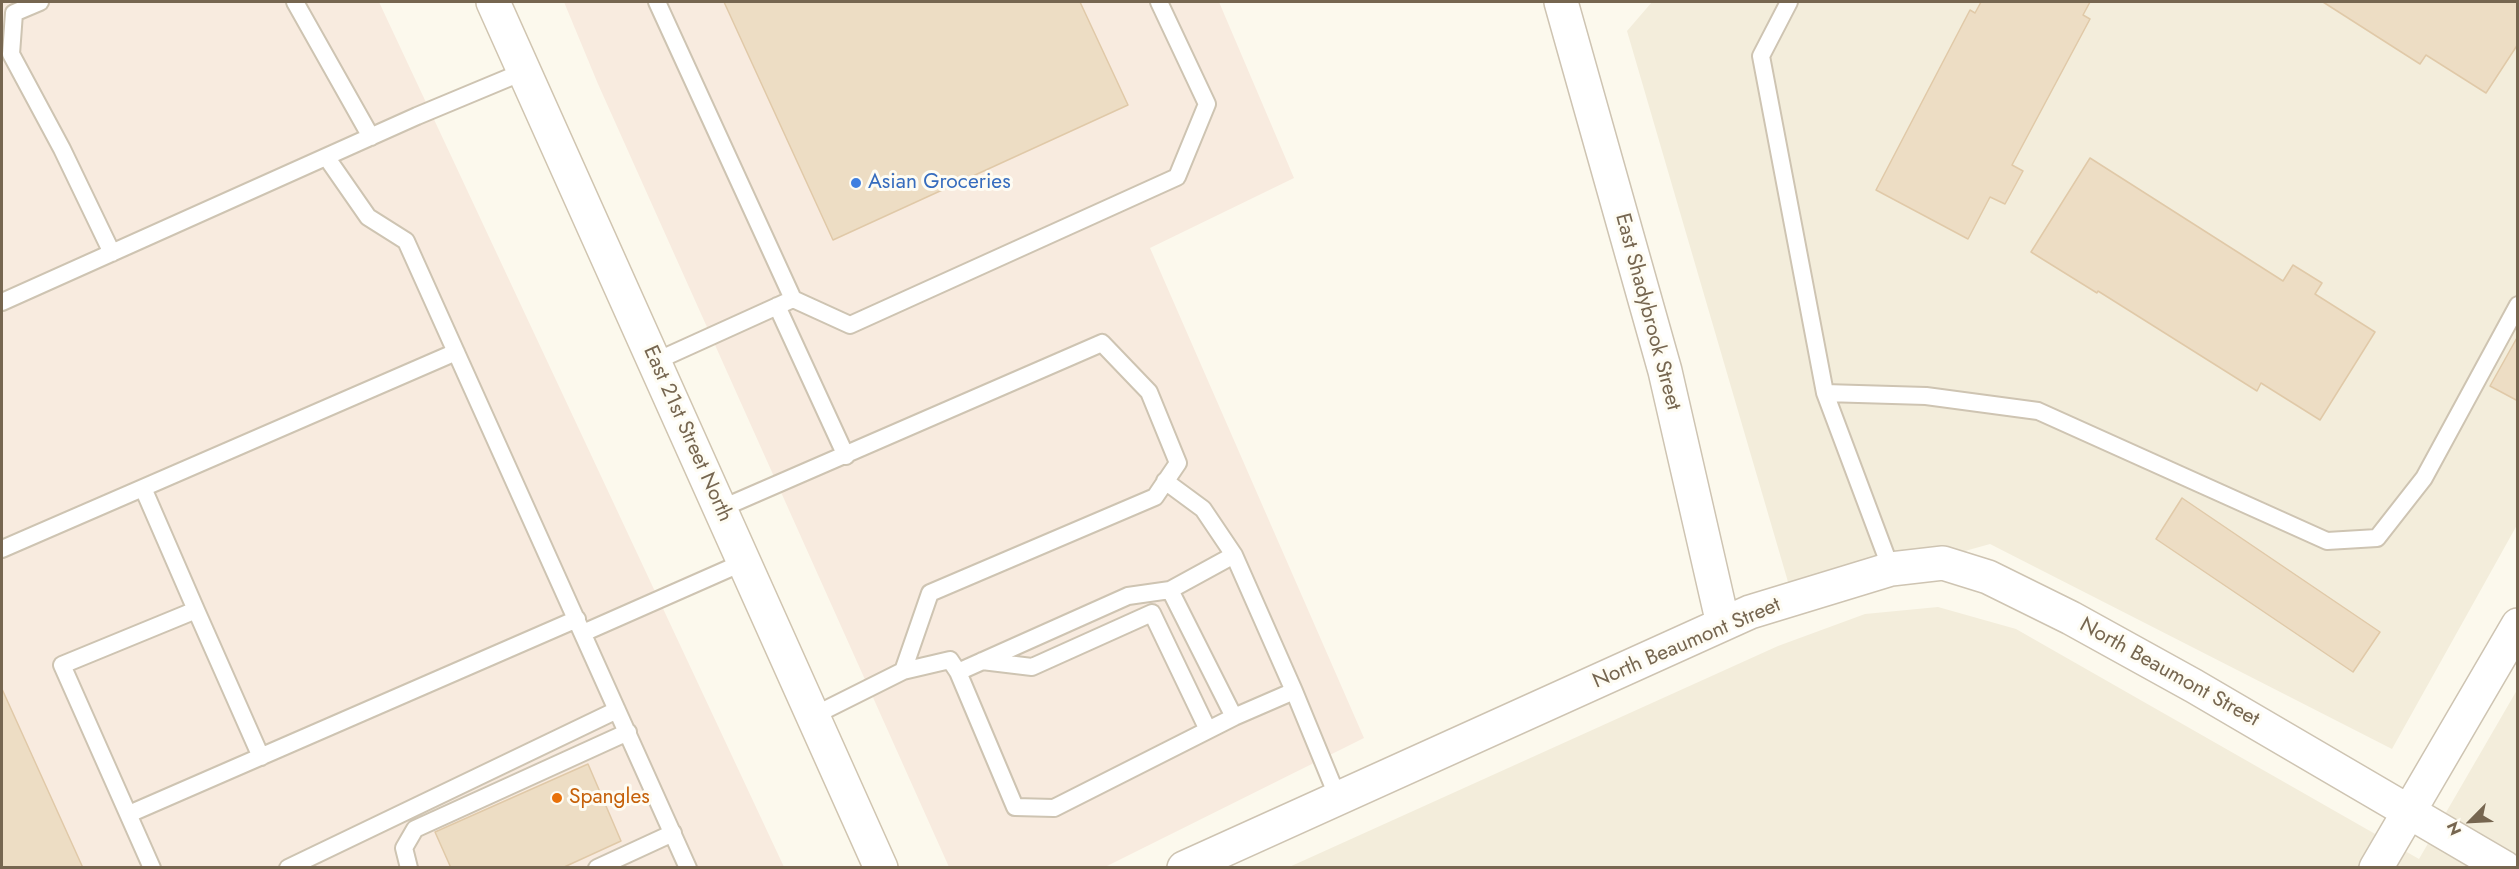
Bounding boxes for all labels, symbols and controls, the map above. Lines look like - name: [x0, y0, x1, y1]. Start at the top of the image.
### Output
- place label: Asian Groceries: [868, 170, 1011, 196]
- marker: Asian Groceries: [849, 176, 863, 190]
- street label: East Shadybrook Street: [1609, 211, 1685, 413]
- street label: East 21st Street North: [637, 342, 737, 526]
- street label: North Beaumont Street: [1589, 593, 1785, 695]
- street label: North Beaumont Street: [2075, 613, 2263, 733]
- place label: Spangles: [569, 785, 650, 811]
- marker: Spangles: [550, 791, 564, 805]
- north arrow: [2441, 791, 2501, 851]
- text: N: [2441, 818, 2467, 839]

